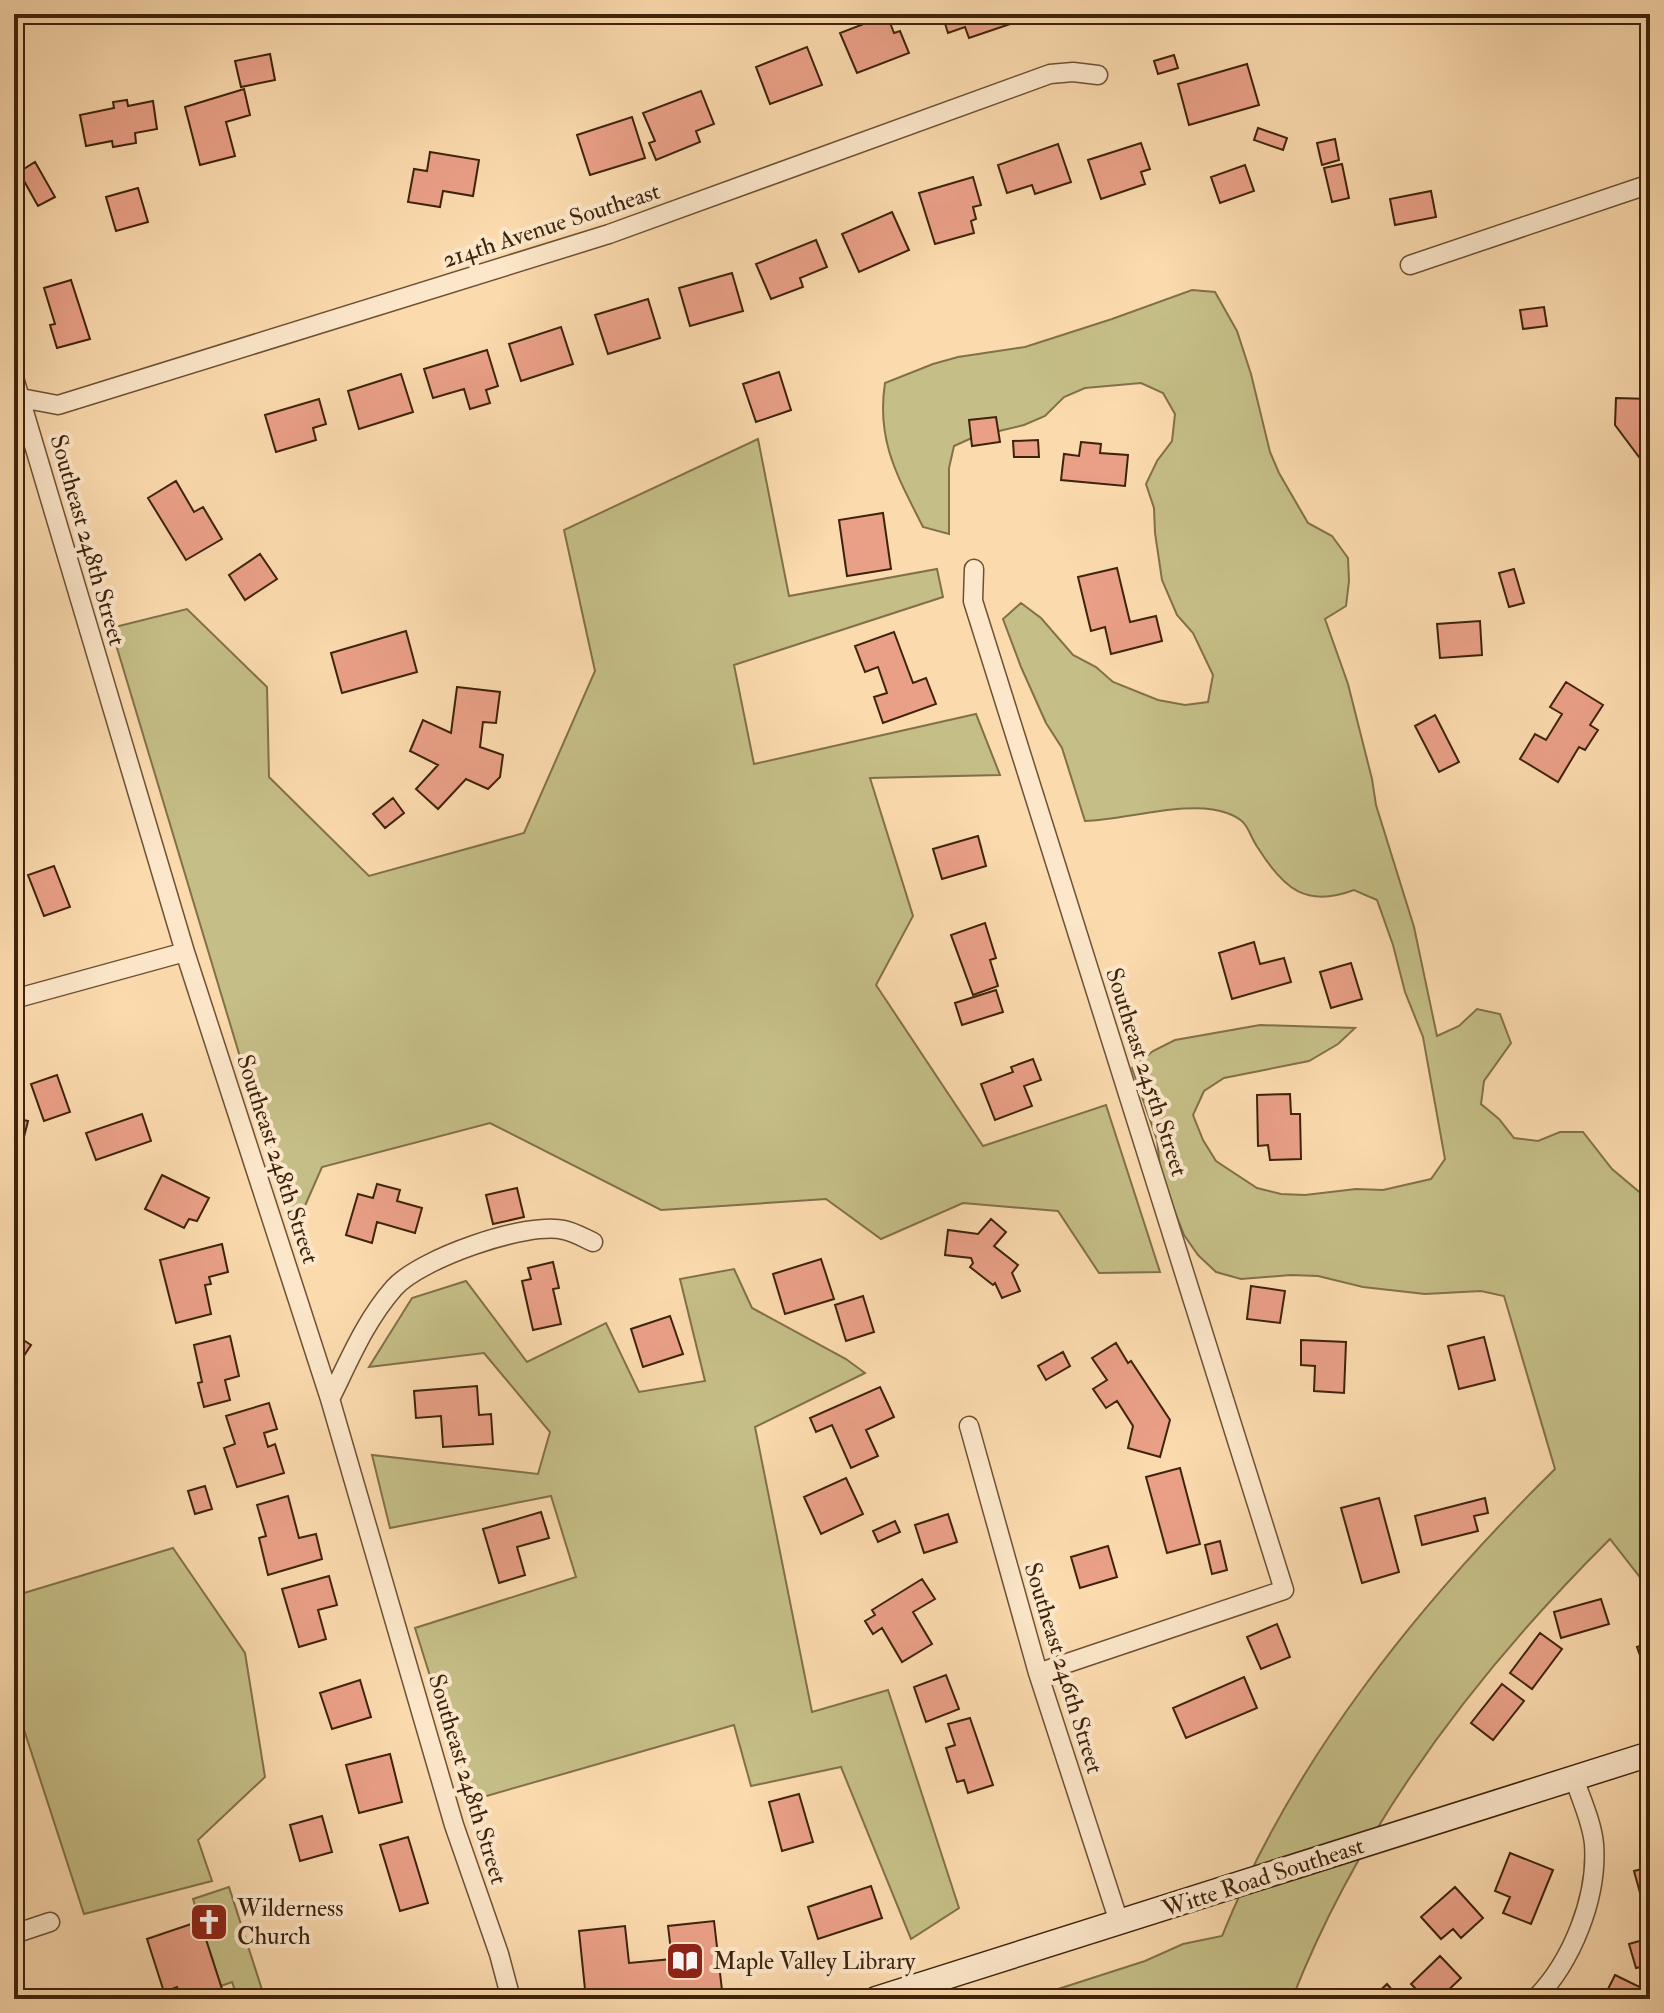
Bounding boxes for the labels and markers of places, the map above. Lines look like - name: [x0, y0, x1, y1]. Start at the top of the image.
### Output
- place label: Wilderness Church: [236, 1893, 344, 1952]
- church icon: Wilderness Church: [188, 1901, 230, 1943]
- library icon: Maple Valley Library: [664, 1940, 706, 1982]
- place label: Maple Valley Library: [713, 1946, 916, 1977]

